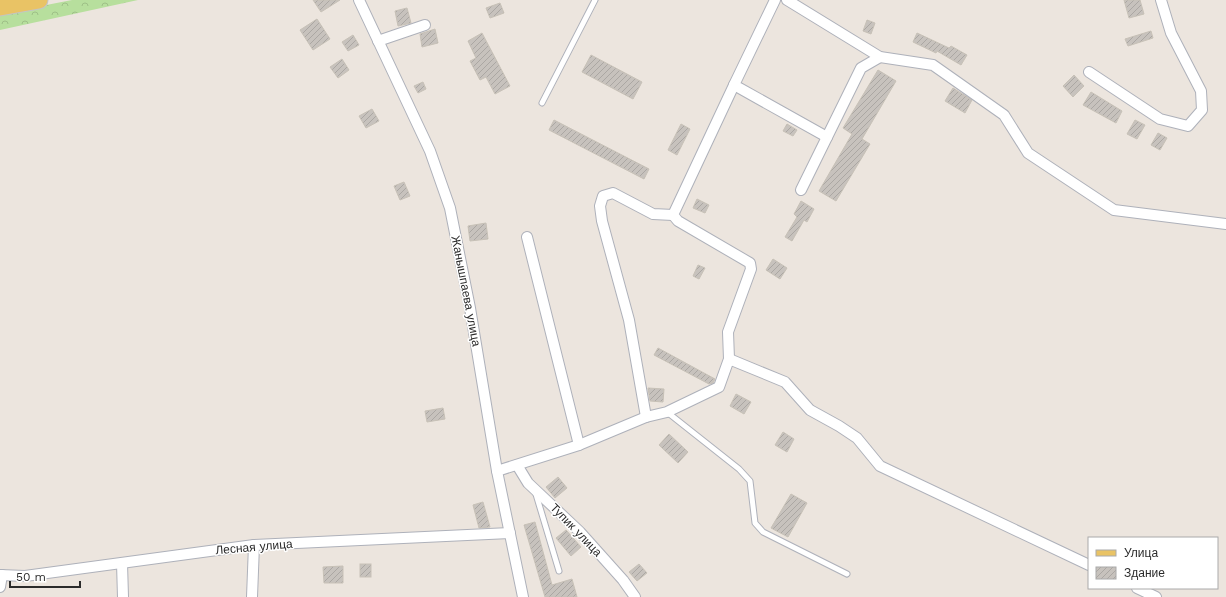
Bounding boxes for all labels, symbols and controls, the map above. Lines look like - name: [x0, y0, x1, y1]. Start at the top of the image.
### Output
- street label: Жанышпаева улица: [448, 234, 484, 348]
- street label: Тупик улица: [547, 501, 605, 560]
- street label: Лесная улица: [215, 537, 293, 557]
- legend: [1088, 537, 1218, 589]
- text: Улица: [1124, 546, 1158, 560]
- scale bar: [10, 563, 80, 589]
- text: Здание: [1124, 566, 1165, 580]
- text: 50 m: [16, 570, 46, 584]

